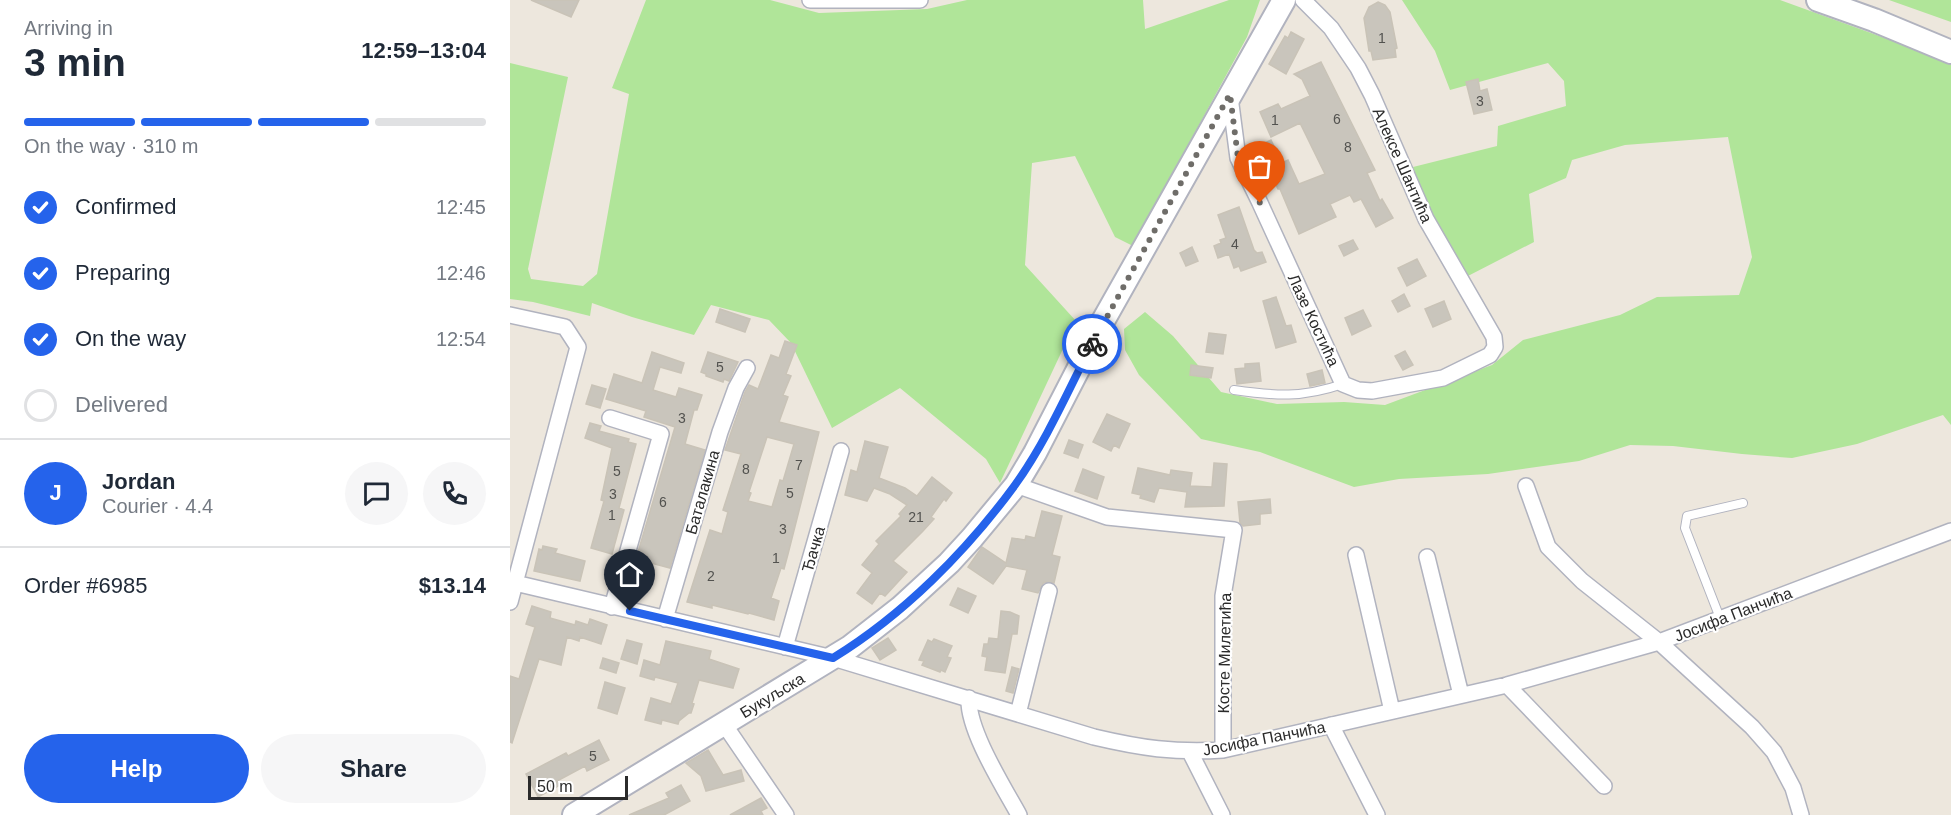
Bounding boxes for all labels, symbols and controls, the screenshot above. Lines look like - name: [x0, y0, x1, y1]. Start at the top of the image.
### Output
- text: Arriving in: [24, 17, 113, 39]
- house number: 1: [1378, 30, 1386, 46]
- text: 12:59–13:04: [361, 38, 486, 63]
- text: 3 min: [24, 41, 126, 84]
- house number: 3: [1476, 93, 1484, 109]
- street label: Алексе Шантића: [1370, 105, 1436, 225]
- house number: 6: [1333, 111, 1341, 127]
- house number: 1: [1271, 112, 1279, 128]
- text: On the way · 310 m: [24, 135, 199, 157]
- house number: 8: [1344, 139, 1352, 155]
- pin: [1234, 141, 1285, 203]
- icon: bag: [1243, 150, 1276, 183]
- icon: check: [24, 191, 57, 224]
- text: Confirmed: [75, 194, 176, 219]
- text: 12:45: [436, 196, 486, 218]
- house number: 4: [1231, 236, 1239, 252]
- icon: check: [24, 257, 57, 290]
- text: Preparing: [75, 260, 170, 285]
- text: 12:46: [436, 262, 486, 284]
- street label: Лазе Костића: [1285, 271, 1342, 369]
- courier: [1062, 314, 1122, 374]
- icon: check: [24, 323, 57, 356]
- text: On the way: [75, 326, 186, 351]
- text: 12:54: [436, 328, 486, 350]
- icon: bike: [1076, 328, 1109, 361]
- house number: 5: [716, 359, 724, 375]
- text: Delivered: [75, 392, 168, 417]
- house number: 3: [678, 410, 686, 426]
- street label: Баталакина: [682, 448, 723, 536]
- house number: 7: [795, 457, 803, 473]
- house number: 8: [742, 461, 750, 477]
- button: chat: [345, 462, 408, 525]
- button: phone: [423, 462, 486, 525]
- house number: 5: [613, 463, 621, 479]
- text: Jordan: [102, 469, 175, 494]
- text: J: [49, 480, 62, 505]
- house number: 5: [786, 485, 794, 501]
- house number: 3: [609, 486, 617, 502]
- house number: 6: [659, 494, 667, 510]
- text: Courier · 4.4: [102, 495, 213, 517]
- house number: 1: [608, 507, 616, 523]
- house number: 21: [908, 509, 924, 525]
- house number: 3: [779, 521, 787, 537]
- street label: Ђачка: [799, 524, 828, 574]
- pin: [604, 549, 655, 611]
- house number: 1: [772, 550, 780, 566]
- icon: home: [613, 558, 646, 591]
- house number: 2: [707, 568, 715, 584]
- text: Order #6985: [24, 573, 148, 598]
- text: $13.14: [419, 573, 486, 598]
- street label: Јосифа Панчића: [1672, 584, 1795, 645]
- street label: Косте Милетића: [1215, 592, 1234, 714]
- street label: Букуљска: [737, 670, 808, 721]
- street label: Јосифа Панчића: [1201, 718, 1327, 759]
- button: Help: [24, 734, 249, 803]
- button: Share: [261, 734, 486, 803]
- house number: 5: [589, 748, 597, 764]
- scale bar: [528, 773, 628, 800]
- text: 50 m: [537, 778, 573, 795]

